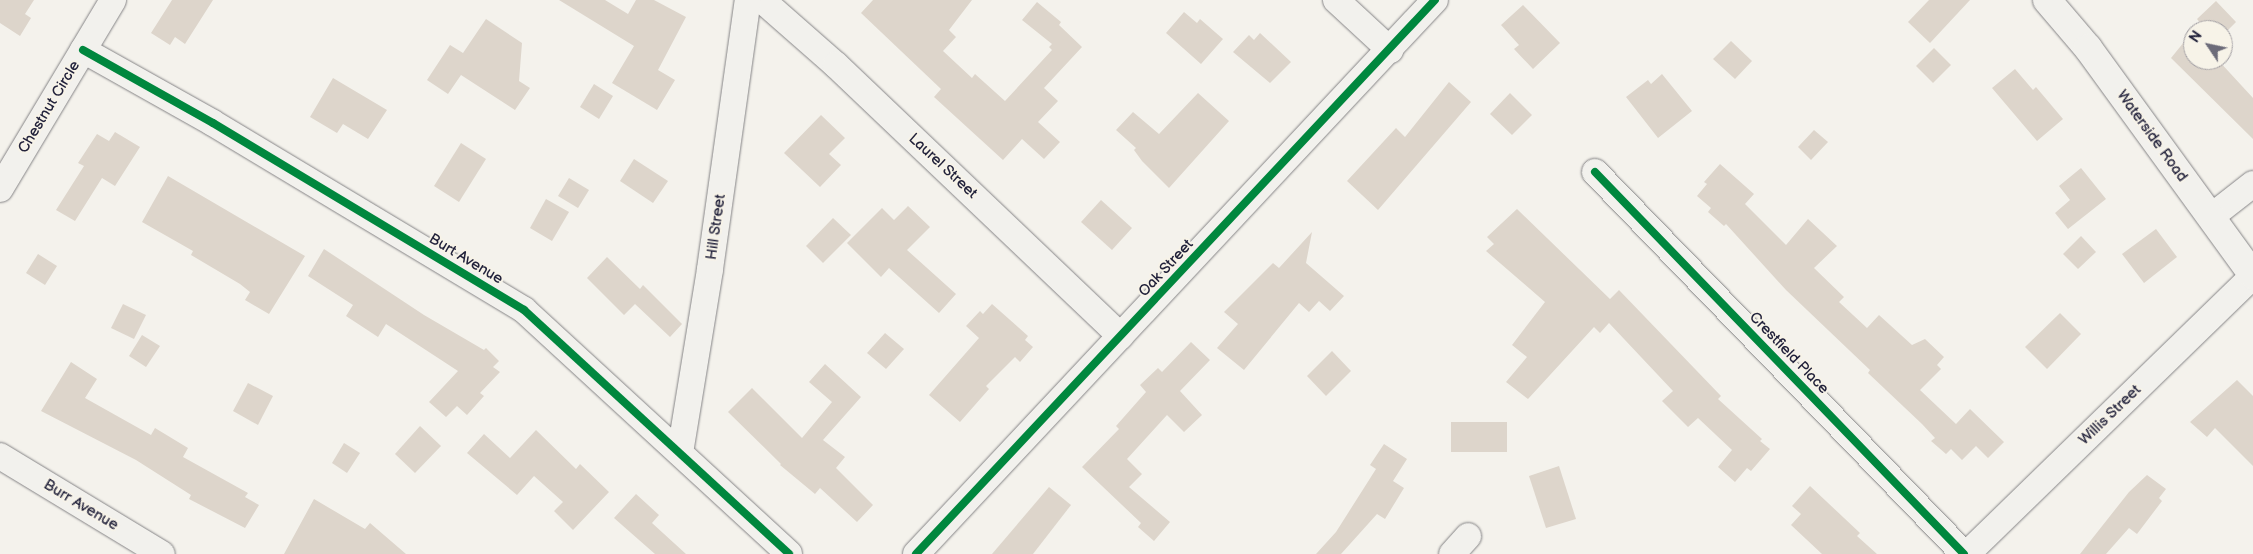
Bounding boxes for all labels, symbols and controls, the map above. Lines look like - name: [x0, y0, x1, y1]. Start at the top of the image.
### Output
- north arrow: [2183, 20, 2233, 70]
- text: N: [2186, 28, 2206, 46]
- street label: Chestnut Circle: [14, 57, 84, 157]
- street label: Waterside Road: [2113, 87, 2191, 185]
- street label: Laurel Street: [905, 130, 981, 202]
- street label: Hill Street: [702, 193, 730, 261]
- street label: Burt Avenue: [426, 230, 506, 288]
- street label: Oak Street: [1135, 235, 1197, 301]
- street label: Crestfield Place: [1745, 308, 1833, 398]
- street label: Willis Street: [2075, 381, 2145, 449]
- street label: Burr Avenue: [40, 476, 122, 534]

